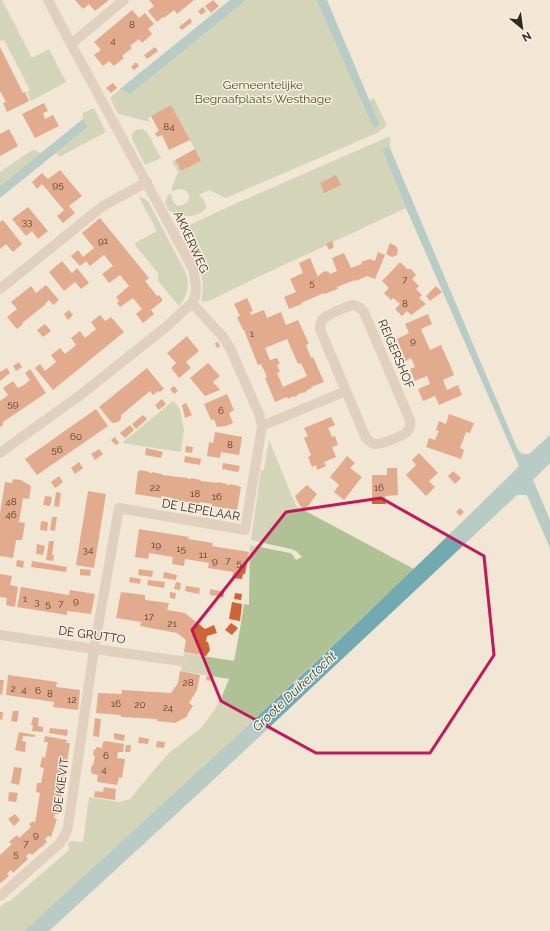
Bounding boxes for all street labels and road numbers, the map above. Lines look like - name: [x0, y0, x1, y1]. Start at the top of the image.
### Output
- street label: AKKERWEG: [171, 209, 211, 275]
- street label: REIGERSHOF: [375, 317, 417, 391]
- street label: DE LEPELAAR: [161, 496, 241, 524]
- street label: DE GRUTTO: [57, 623, 127, 647]
- street label: DE KIEVIT: [50, 756, 72, 813]

